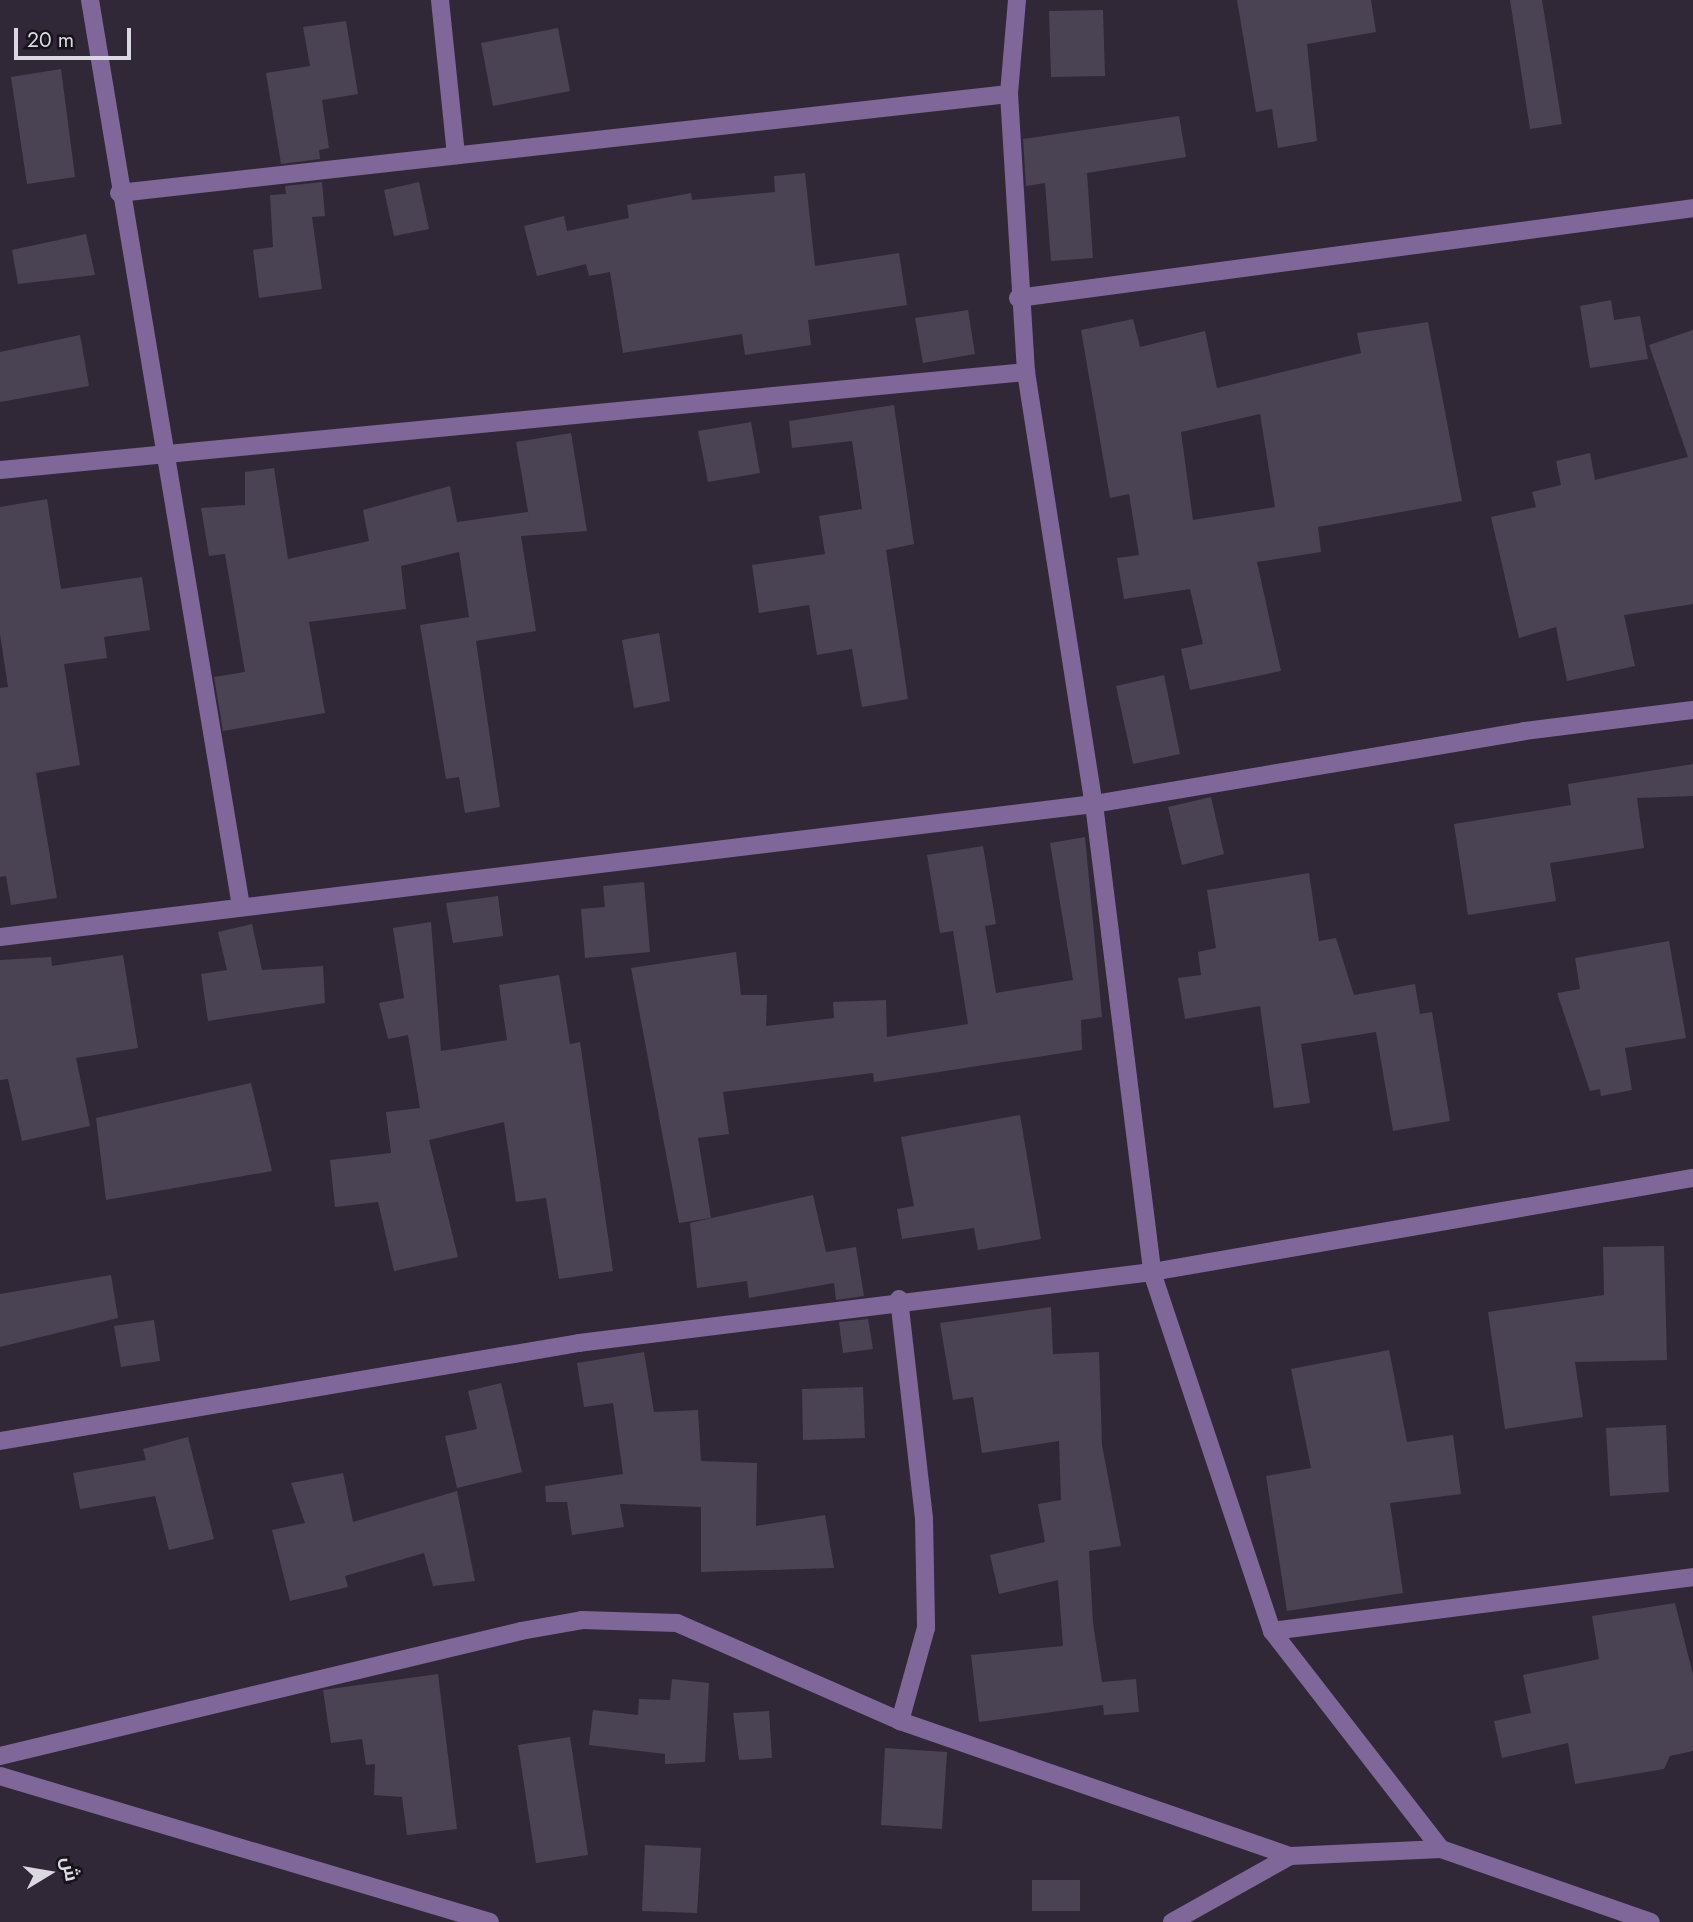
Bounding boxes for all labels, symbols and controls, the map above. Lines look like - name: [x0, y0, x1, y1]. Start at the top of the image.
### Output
- scale bar: [18, 14, 135, 58]
- text: 20 m: [27, 25, 74, 55]
- north arrow: [14, 1838, 84, 1908]
- text: ش: [55, 1854, 86, 1883]

